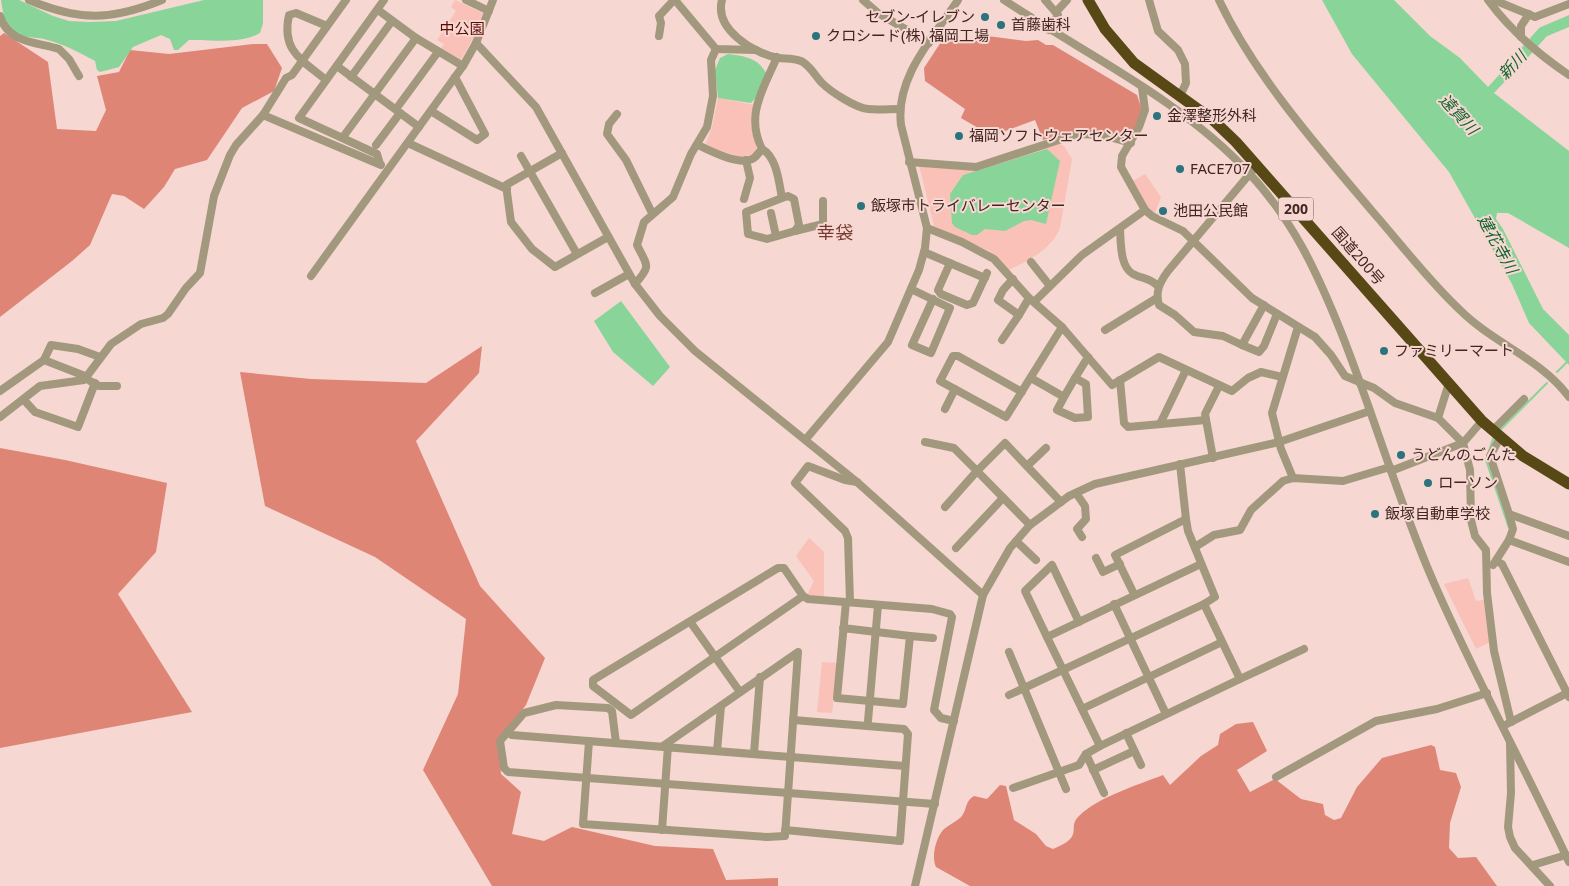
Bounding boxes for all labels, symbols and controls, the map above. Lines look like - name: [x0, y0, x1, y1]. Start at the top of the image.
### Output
- place label: セブン-イレブン: [865, 6, 975, 26]
- marker: セブン-イレブン: [979, 11, 991, 23]
- place label: 首藤歯科: [1011, 14, 1071, 34]
- park label: 中公園: [439, 18, 485, 38]
- marker: 首藤歯科: [995, 19, 1007, 31]
- place label: クロシード(株) 福岡工場: [826, 25, 989, 45]
- marker: クロシード(株) 福岡工場: [810, 30, 822, 42]
- water label: 新川: [1493, 44, 1532, 84]
- water label: 遠賀川: [1435, 89, 1485, 141]
- place label: 金澤整形外科: [1167, 105, 1257, 125]
- marker: 金澤整形外科: [1151, 110, 1163, 122]
- place label: 福岡ソフトウェアセンター: [969, 125, 1149, 145]
- marker: 福岡ソフトウェアセンター: [953, 130, 965, 142]
- place label: FACE707: [1190, 158, 1250, 178]
- marker: FACE707: [1174, 163, 1186, 175]
- place label: 飯塚市トライバレーセンター: [871, 195, 1066, 215]
- road number: 200: [1278, 198, 1314, 220]
- marker: 飯塚市トライバレーセンター: [855, 200, 867, 212]
- place label: 池田公民館: [1173, 200, 1248, 220]
- marker: 池田公民館: [1157, 205, 1169, 217]
- water label: 建花寺川: [1473, 211, 1524, 279]
- district label: 幸袋: [817, 220, 853, 244]
- street label: 国道200号: [1328, 222, 1390, 289]
- place label: ファミリーマート: [1394, 340, 1514, 360]
- marker: ファミリーマート: [1378, 345, 1390, 357]
- place label: うどんのごんた: [1411, 444, 1516, 464]
- marker: うどんのごんた: [1395, 449, 1407, 461]
- place label: ローソン: [1438, 472, 1498, 492]
- marker: ローソン: [1422, 477, 1434, 489]
- place label: 飯塚自動車学校: [1385, 503, 1490, 523]
- marker: 飯塚自動車学校: [1369, 508, 1381, 520]

